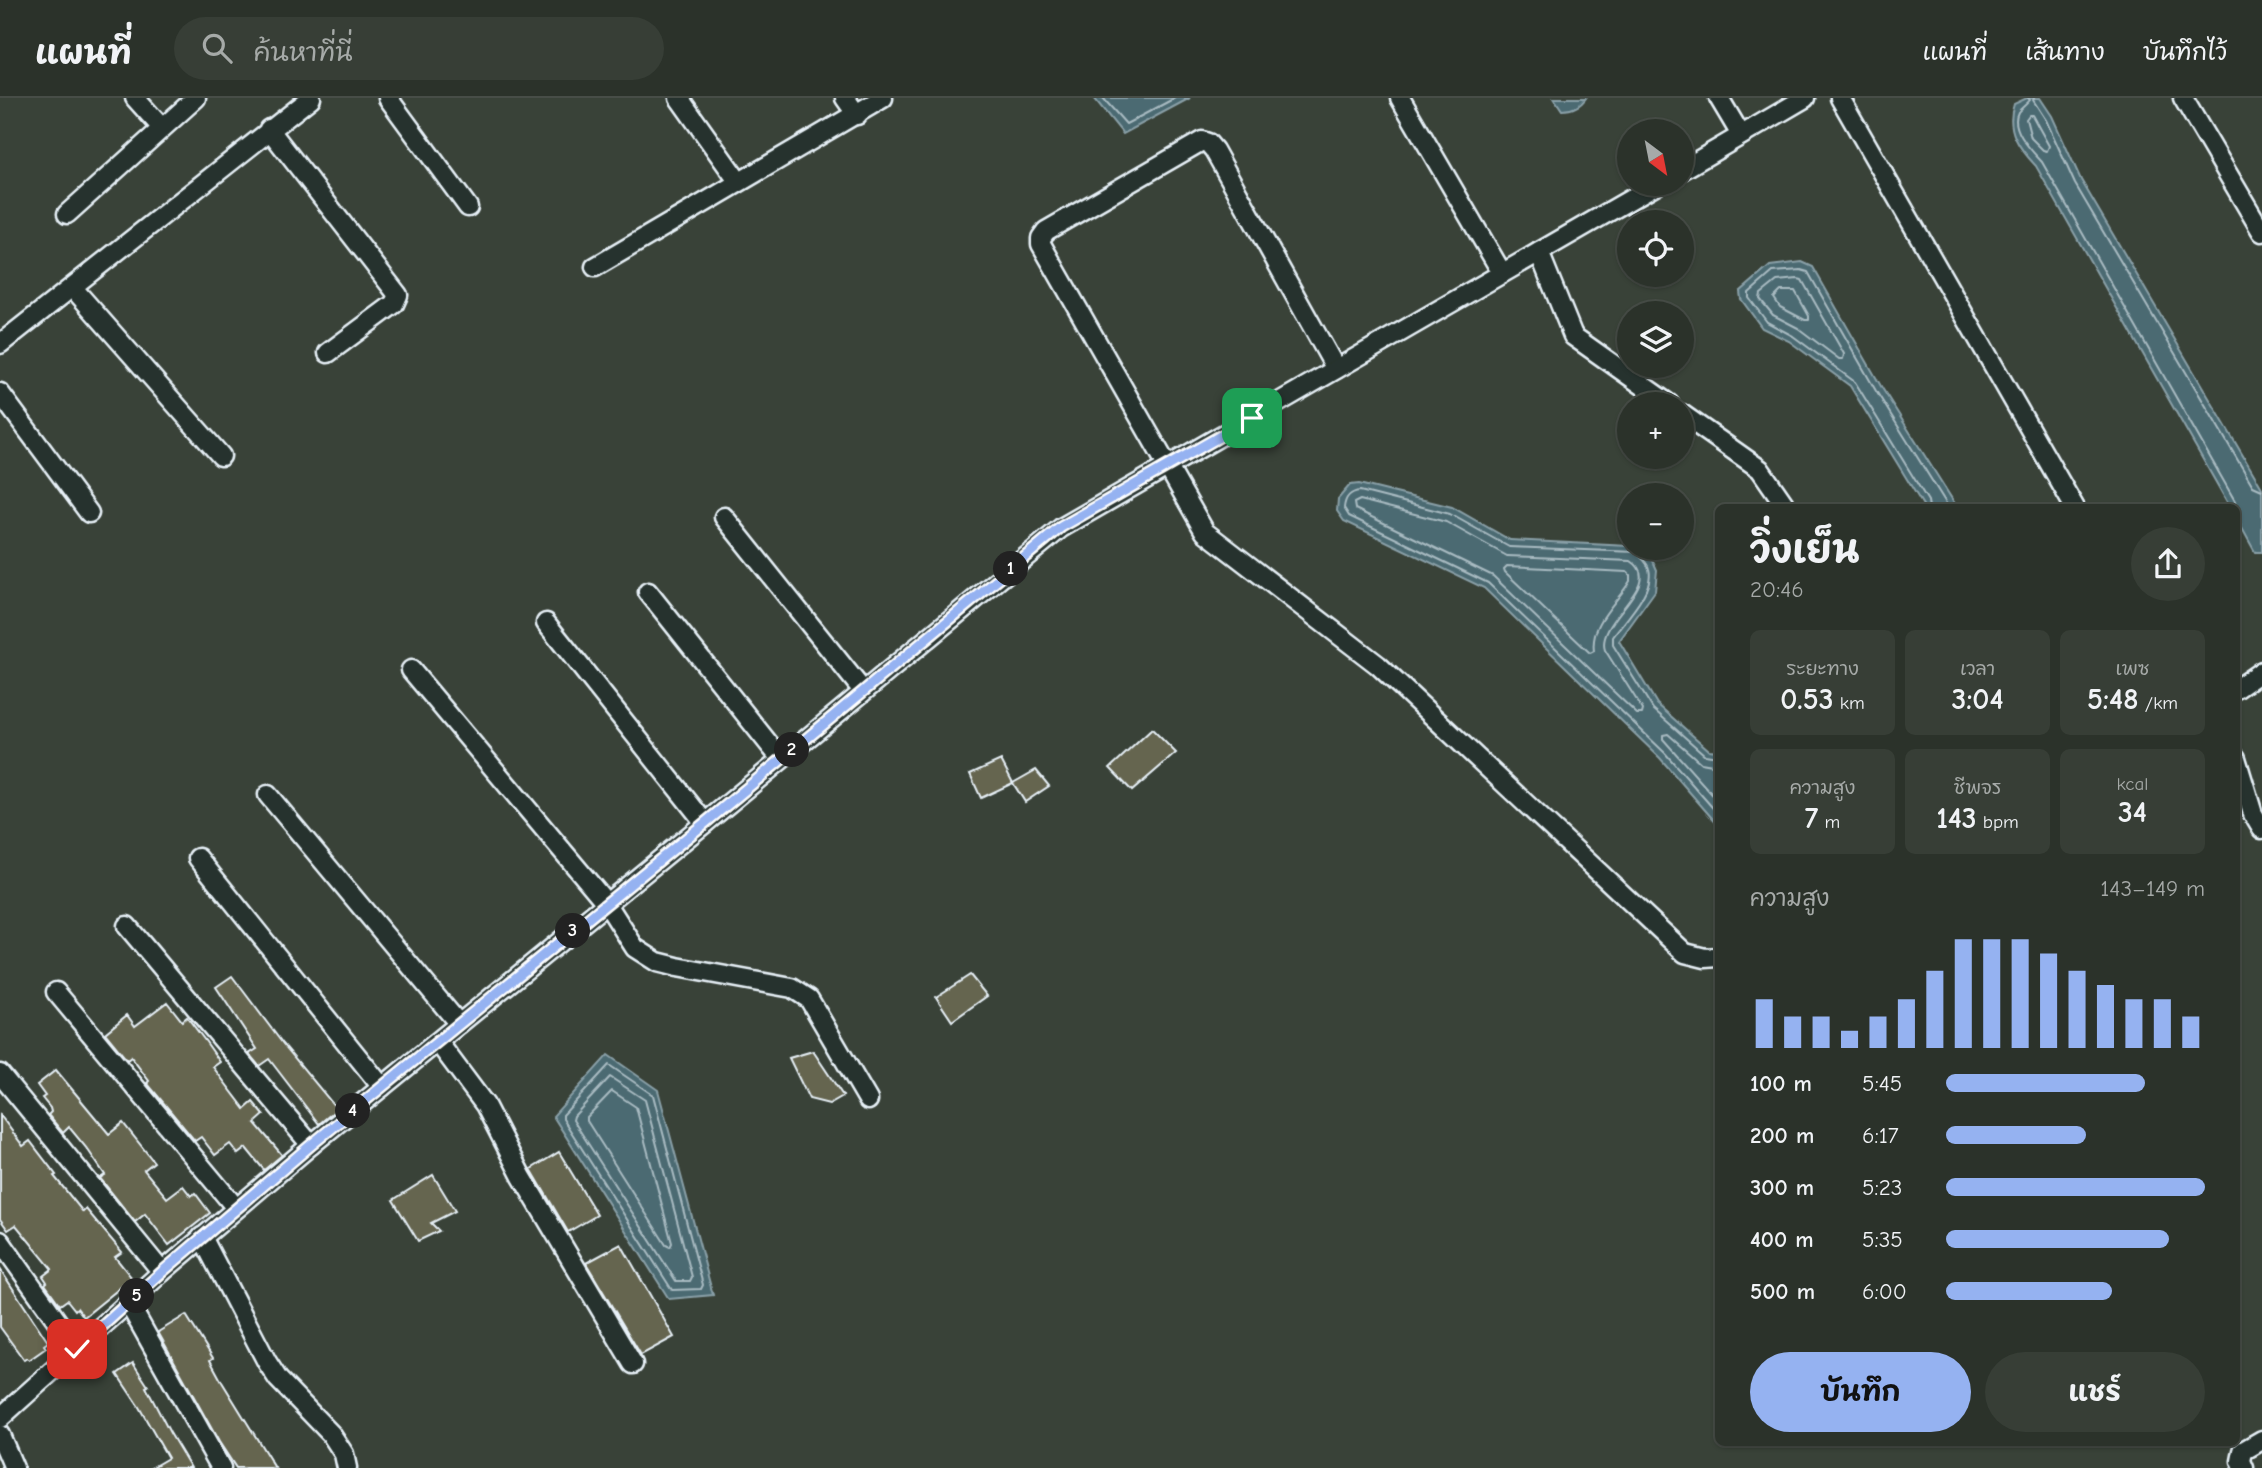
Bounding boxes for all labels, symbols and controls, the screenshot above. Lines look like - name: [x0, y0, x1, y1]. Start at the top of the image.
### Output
- search box: [174, 17, 664, 80]
- icon: search: [198, 29, 236, 67]
- text: แผนที่: [35, 34, 132, 72]
- text: ค้นหาที่นี่: [254, 38, 353, 68]
- text: แผนที่: [1922, 38, 1987, 66]
- text: เส้นทาง: [2025, 38, 2105, 66]
- text: บันทึกไว้: [2143, 38, 2227, 66]
- north arrow: [1617, 119, 1694, 196]
- map controls: [1617, 119, 1694, 560]
- button: locate: [1617, 210, 1694, 287]
- button: layers: [1617, 301, 1694, 378]
- pin: [1222, 388, 1282, 448]
- button: +: [1617, 392, 1694, 469]
- icon: arrive: [1233, 399, 1271, 437]
- button: −: [1617, 483, 1694, 560]
- button: share: [2131, 527, 2205, 601]
- text: วิ่งเย็น: [1750, 528, 1859, 572]
- pin: 1: [993, 552, 1028, 587]
- text: 1: [1007, 557, 1014, 579]
- text: 20:46: [1750, 576, 1804, 603]
- text: ระยะทาง: [1786, 658, 1859, 680]
- text: เวลา: [1960, 658, 1995, 680]
- text: เพซ: [2116, 658, 2149, 680]
- text: 0.53: [1780, 682, 1834, 717]
- text: 3:04: [1951, 682, 2004, 717]
- text: 5:48: [2087, 682, 2139, 717]
- text: km: [1834, 692, 1865, 714]
- text: /km: [2139, 692, 2178, 714]
- pin: 2: [774, 732, 810, 768]
- text: 2: [787, 738, 796, 760]
- text: kcal: [2117, 773, 2148, 795]
- text: ความสูง: [1790, 777, 1855, 799]
- text: ชีพจร: [1954, 777, 2001, 799]
- text: 34: [2118, 795, 2147, 830]
- text: 7: [1805, 801, 1818, 836]
- text: 143: [1936, 801, 1977, 836]
- text: m: [1818, 811, 1840, 833]
- text: bpm: [1977, 811, 2019, 833]
- text: 143–149 m: [2100, 875, 2205, 902]
- text: ความสูง: [1750, 885, 1829, 912]
- pin: 3: [556, 914, 590, 948]
- text: 3: [568, 919, 577, 941]
- text: 100 m: [1750, 1070, 1812, 1097]
- text: 5:45: [1862, 1070, 1902, 1097]
- pin: 4: [336, 1094, 370, 1128]
- text: 4: [348, 1099, 357, 1121]
- text: 200 m: [1750, 1122, 1814, 1149]
- text: 6:17: [1862, 1122, 1899, 1149]
- text: 300 m: [1750, 1174, 1814, 1201]
- text: 5:23: [1862, 1174, 1902, 1201]
- text: 400 m: [1750, 1226, 1814, 1253]
- text: 5:35: [1862, 1226, 1903, 1253]
- pin: 5: [120, 1278, 154, 1314]
- text: 500 m: [1750, 1278, 1815, 1305]
- text: 6:00: [1862, 1278, 1907, 1305]
- text: 5: [131, 1284, 142, 1306]
- pin: [47, 1319, 107, 1379]
- icon: check: [58, 1330, 96, 1368]
- button: บันทึก: [1750, 1352, 1971, 1432]
- button: แชร์: [1985, 1352, 2205, 1432]

